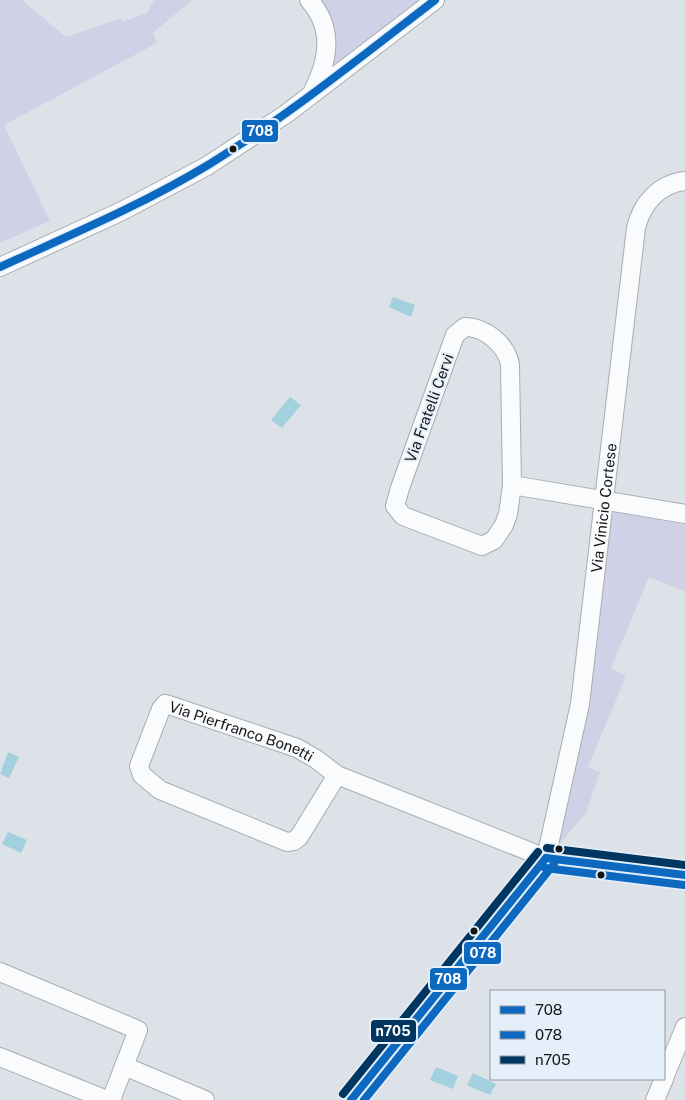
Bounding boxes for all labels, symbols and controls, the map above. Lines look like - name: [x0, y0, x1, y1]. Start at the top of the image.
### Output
- line badge: 708: [241, 119, 279, 143]
- text: 708: [246, 123, 274, 139]
- unlabelled marker: [228, 144, 238, 154]
- street label: Via Fratelli Cervi: [401, 351, 457, 465]
- street label: Via Vinicio Cortese: [587, 442, 619, 573]
- street label: Via Pierfranco Bonetti: [167, 697, 317, 764]
- unlabelled marker: [554, 844, 564, 854]
- unlabelled marker: [596, 870, 606, 880]
- unlabelled marker: [469, 926, 479, 936]
- line badge: 078: [463, 941, 502, 965]
- text: 078: [470, 945, 496, 961]
- line badge: 708: [429, 967, 468, 991]
- text: 708: [434, 971, 462, 987]
- legend: [490, 990, 665, 1080]
- text: 708: [535, 1001, 563, 1018]
- line badge: n705: [370, 1019, 417, 1043]
- text: n705: [375, 1023, 411, 1039]
- text: 078: [535, 1026, 562, 1043]
- text: n705: [535, 1051, 571, 1068]

